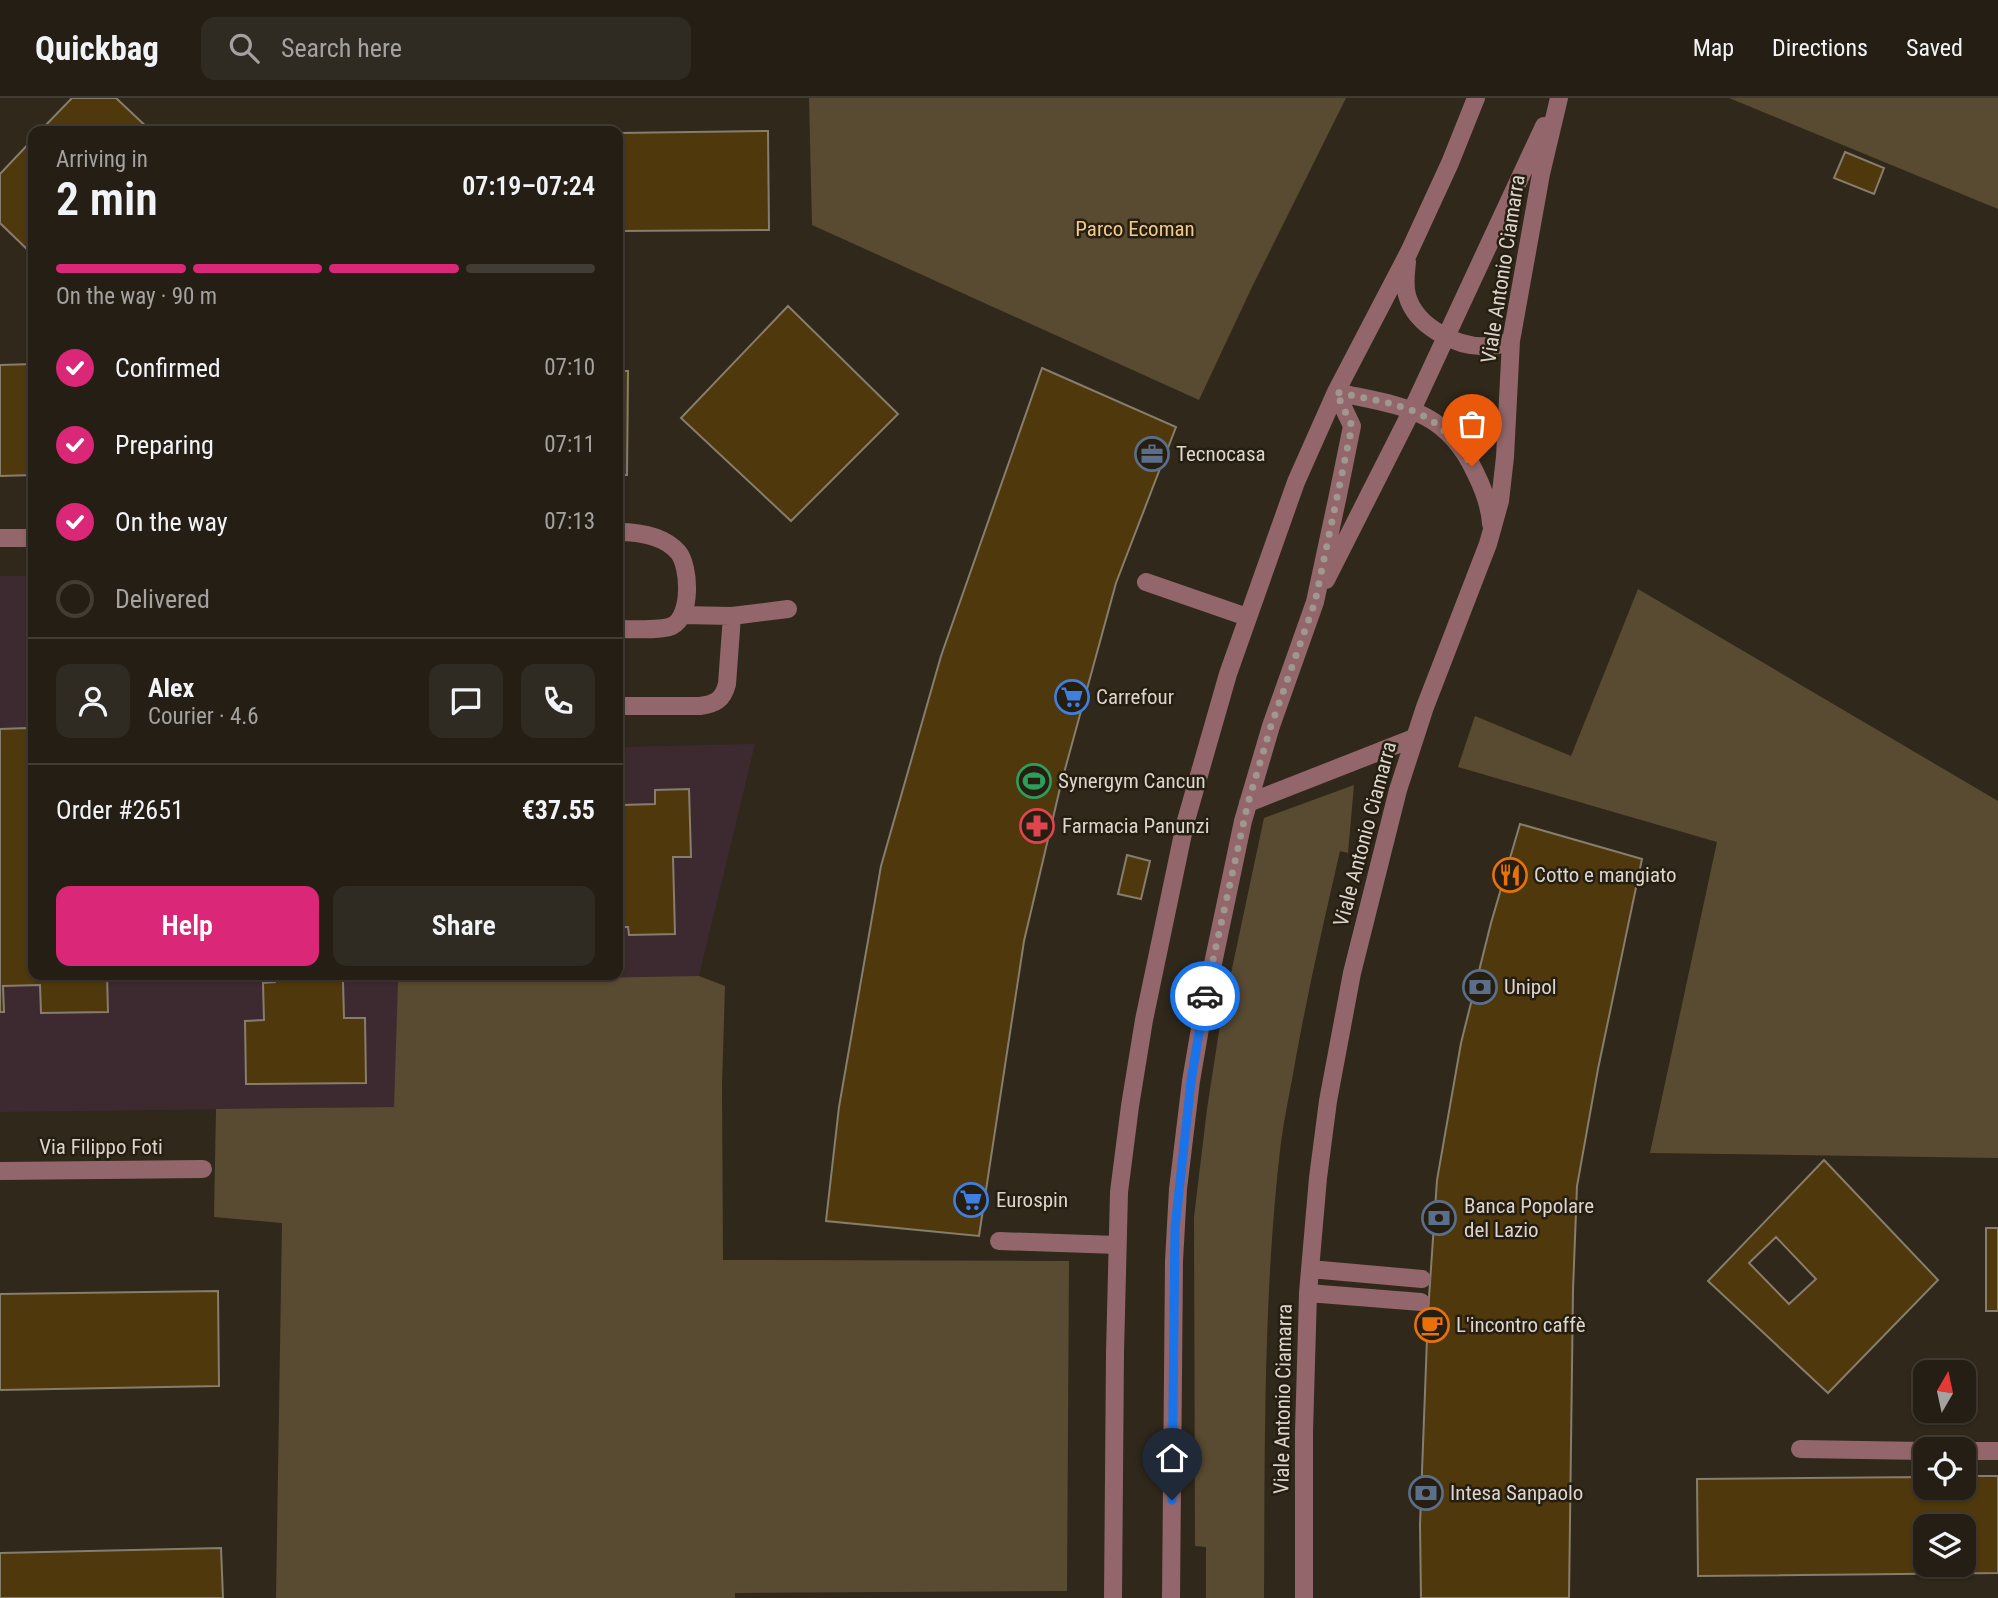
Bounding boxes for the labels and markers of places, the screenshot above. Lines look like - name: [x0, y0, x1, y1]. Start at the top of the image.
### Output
- pin: [1442, 394, 1502, 466]
- office icon: Tecnocasa: [1133, 435, 1171, 473]
- place label: Tecnocasa: [1176, 442, 1266, 466]
- supermarket icon: Carrefour: [1053, 678, 1091, 716]
- place label: Carrefour: [1096, 685, 1174, 709]
- sports icon: Synergym Cancun: [1015, 762, 1053, 800]
- place label: Synergym Cancun: [1058, 769, 1206, 793]
- pharmacy icon: Farmacia Panunzi: [1018, 807, 1056, 845]
- place label: Farmacia Panunzi: [1062, 814, 1210, 838]
- restaurant icon: Cotto e mangiato: [1491, 856, 1529, 894]
- place label: Cotto e mangiato: [1534, 863, 1677, 887]
- bank icon: Unipol: [1461, 968, 1499, 1006]
- place label: Unipol: [1504, 975, 1557, 999]
- supermarket icon: Eurospin: [952, 1181, 990, 1219]
- place label: Eurospin: [996, 1188, 1068, 1212]
- place label: Banca Popolare del Lazio: [1464, 1194, 1594, 1242]
- bank icon: Banca Popolare del Lazio: [1420, 1199, 1458, 1237]
- cafe icon: L'incontro caffè: [1413, 1306, 1451, 1344]
- place label: L'incontro caffè: [1456, 1313, 1586, 1337]
- pin: [1142, 1428, 1202, 1500]
- bank icon: Intesa Sanpaolo: [1407, 1474, 1445, 1512]
- place label: Intesa Sanpaolo: [1450, 1481, 1583, 1505]

